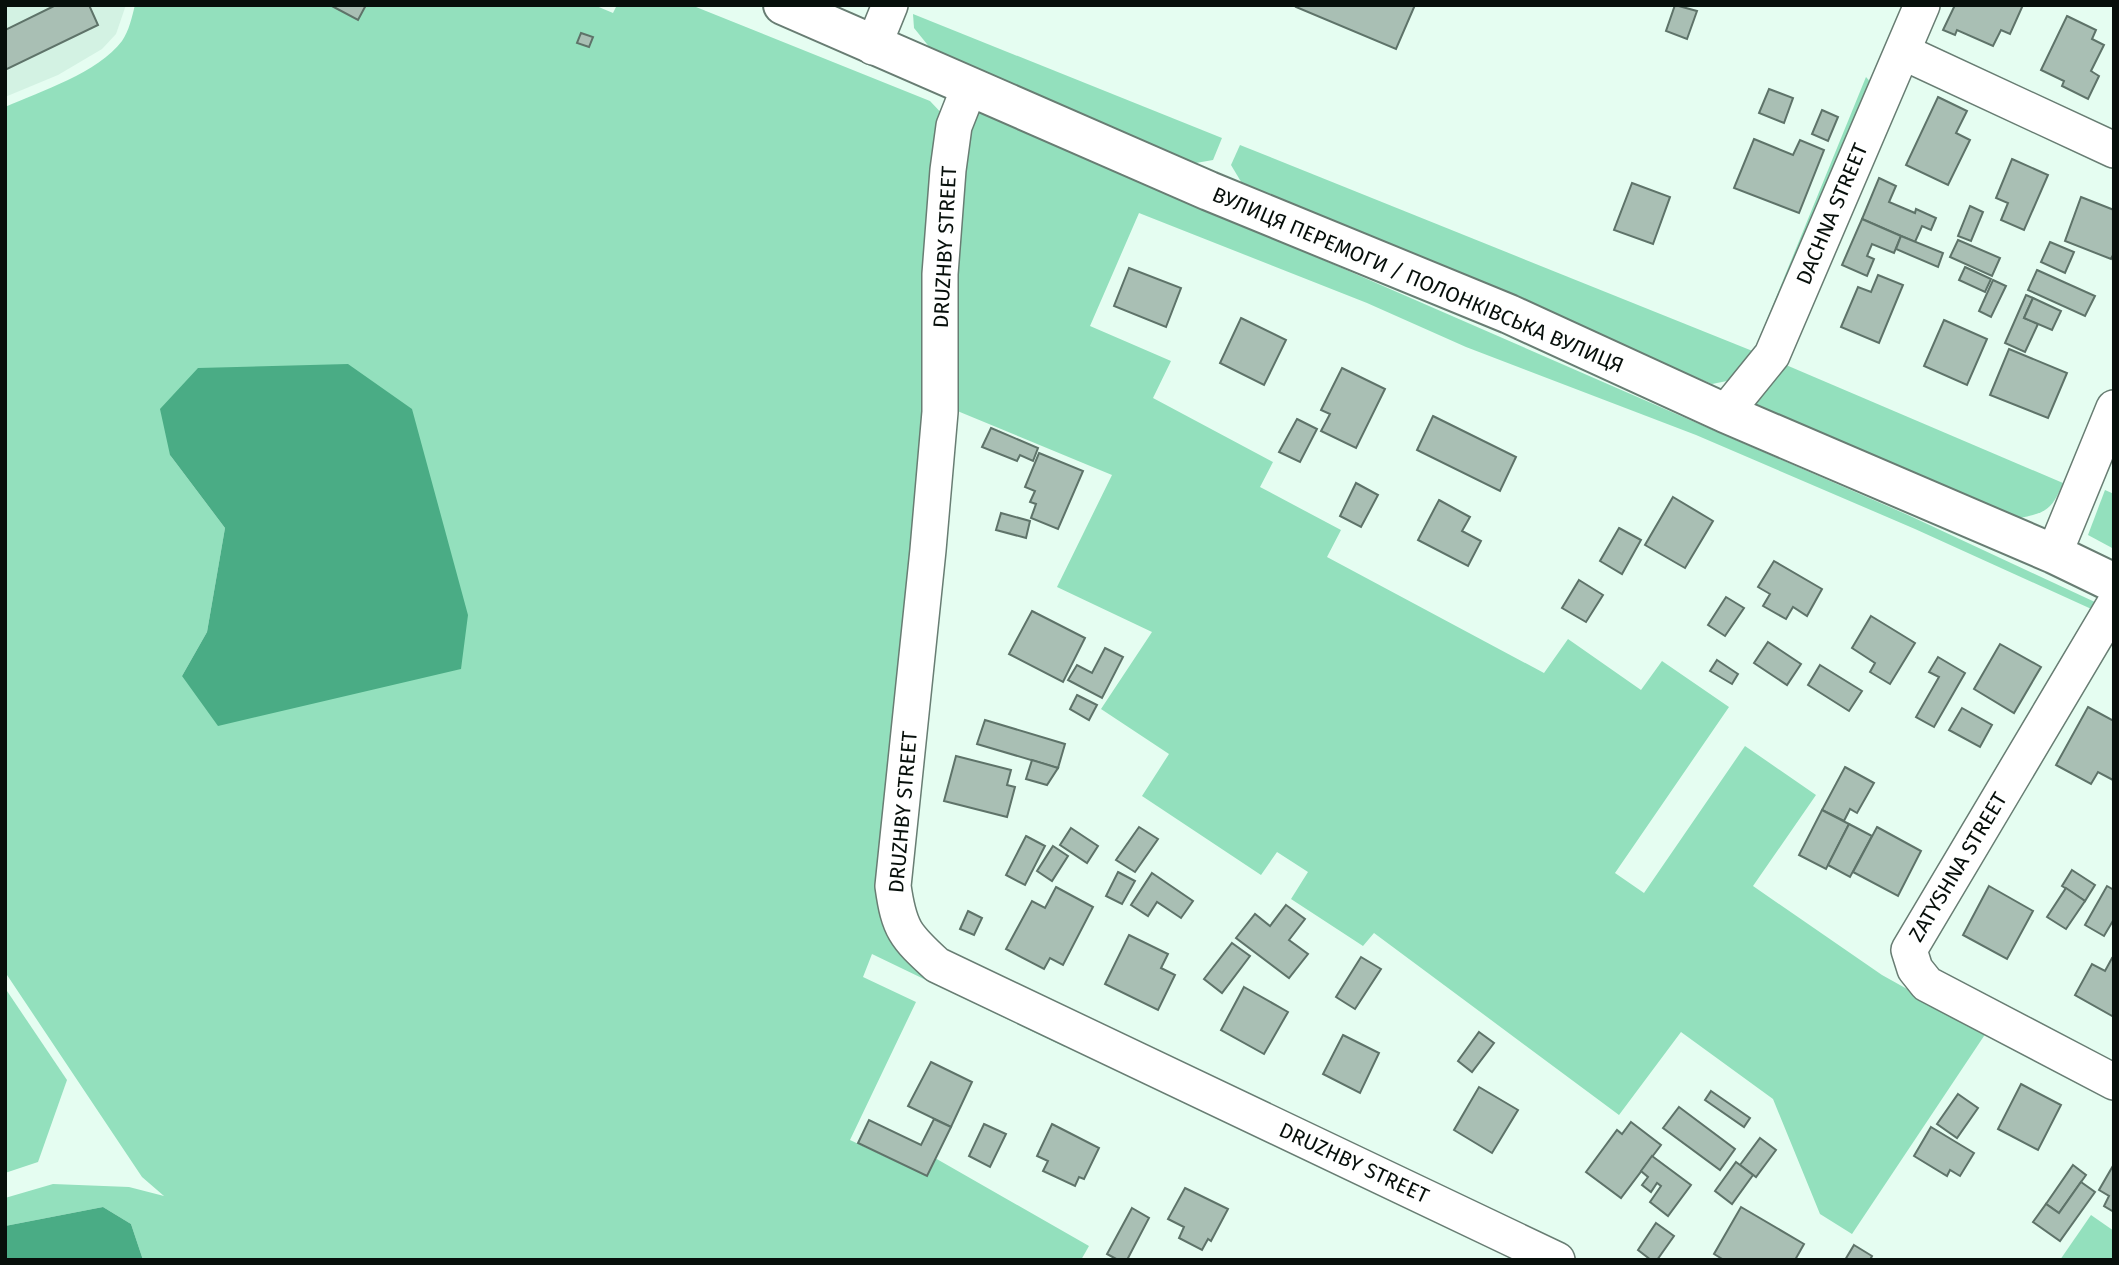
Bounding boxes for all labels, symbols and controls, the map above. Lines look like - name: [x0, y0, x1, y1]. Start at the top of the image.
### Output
- street label: DACHNA STREET: [1791, 139, 1874, 289]
- street label: DRUZHBY STREET: [928, 165, 962, 329]
- street label: ВУЛИЦЯ ПЕРЕМОГИ / ПОЛОНКІВСЬКА ВУЛИЦЯ: [1208, 181, 1628, 379]
- street label: DRUZHBY STREET: [883, 730, 923, 894]
- street label: ZATYSHNA STREET: [1903, 788, 2013, 946]
- street label: DRUZHBY STREET: [1275, 1117, 1433, 1209]

